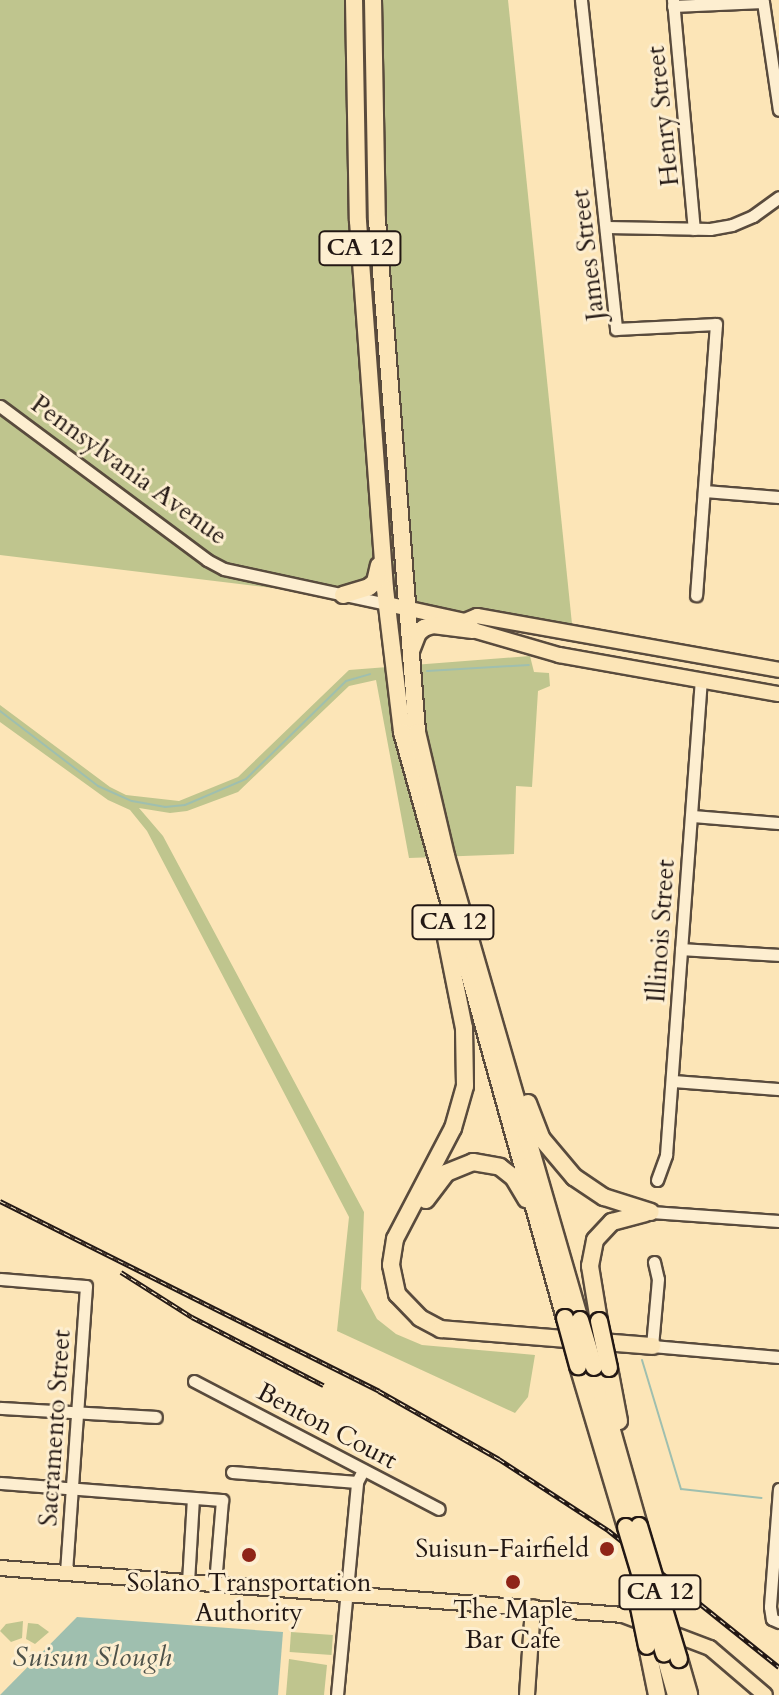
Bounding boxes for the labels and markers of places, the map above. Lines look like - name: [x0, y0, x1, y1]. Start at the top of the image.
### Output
- place label: Suisun-Fairfield: [415, 1533, 589, 1565]
- marker: Suisun-Fairfield: [596, 1538, 618, 1560]
- marker: Solano Transportation Authority: [240, 1546, 258, 1564]
- place label: Solano Transportation Authority: [126, 1567, 372, 1628]
- marker: The Maple Bar Cafe: [504, 1573, 522, 1591]
- place label: The Maple Bar Cafe: [453, 1594, 573, 1656]

